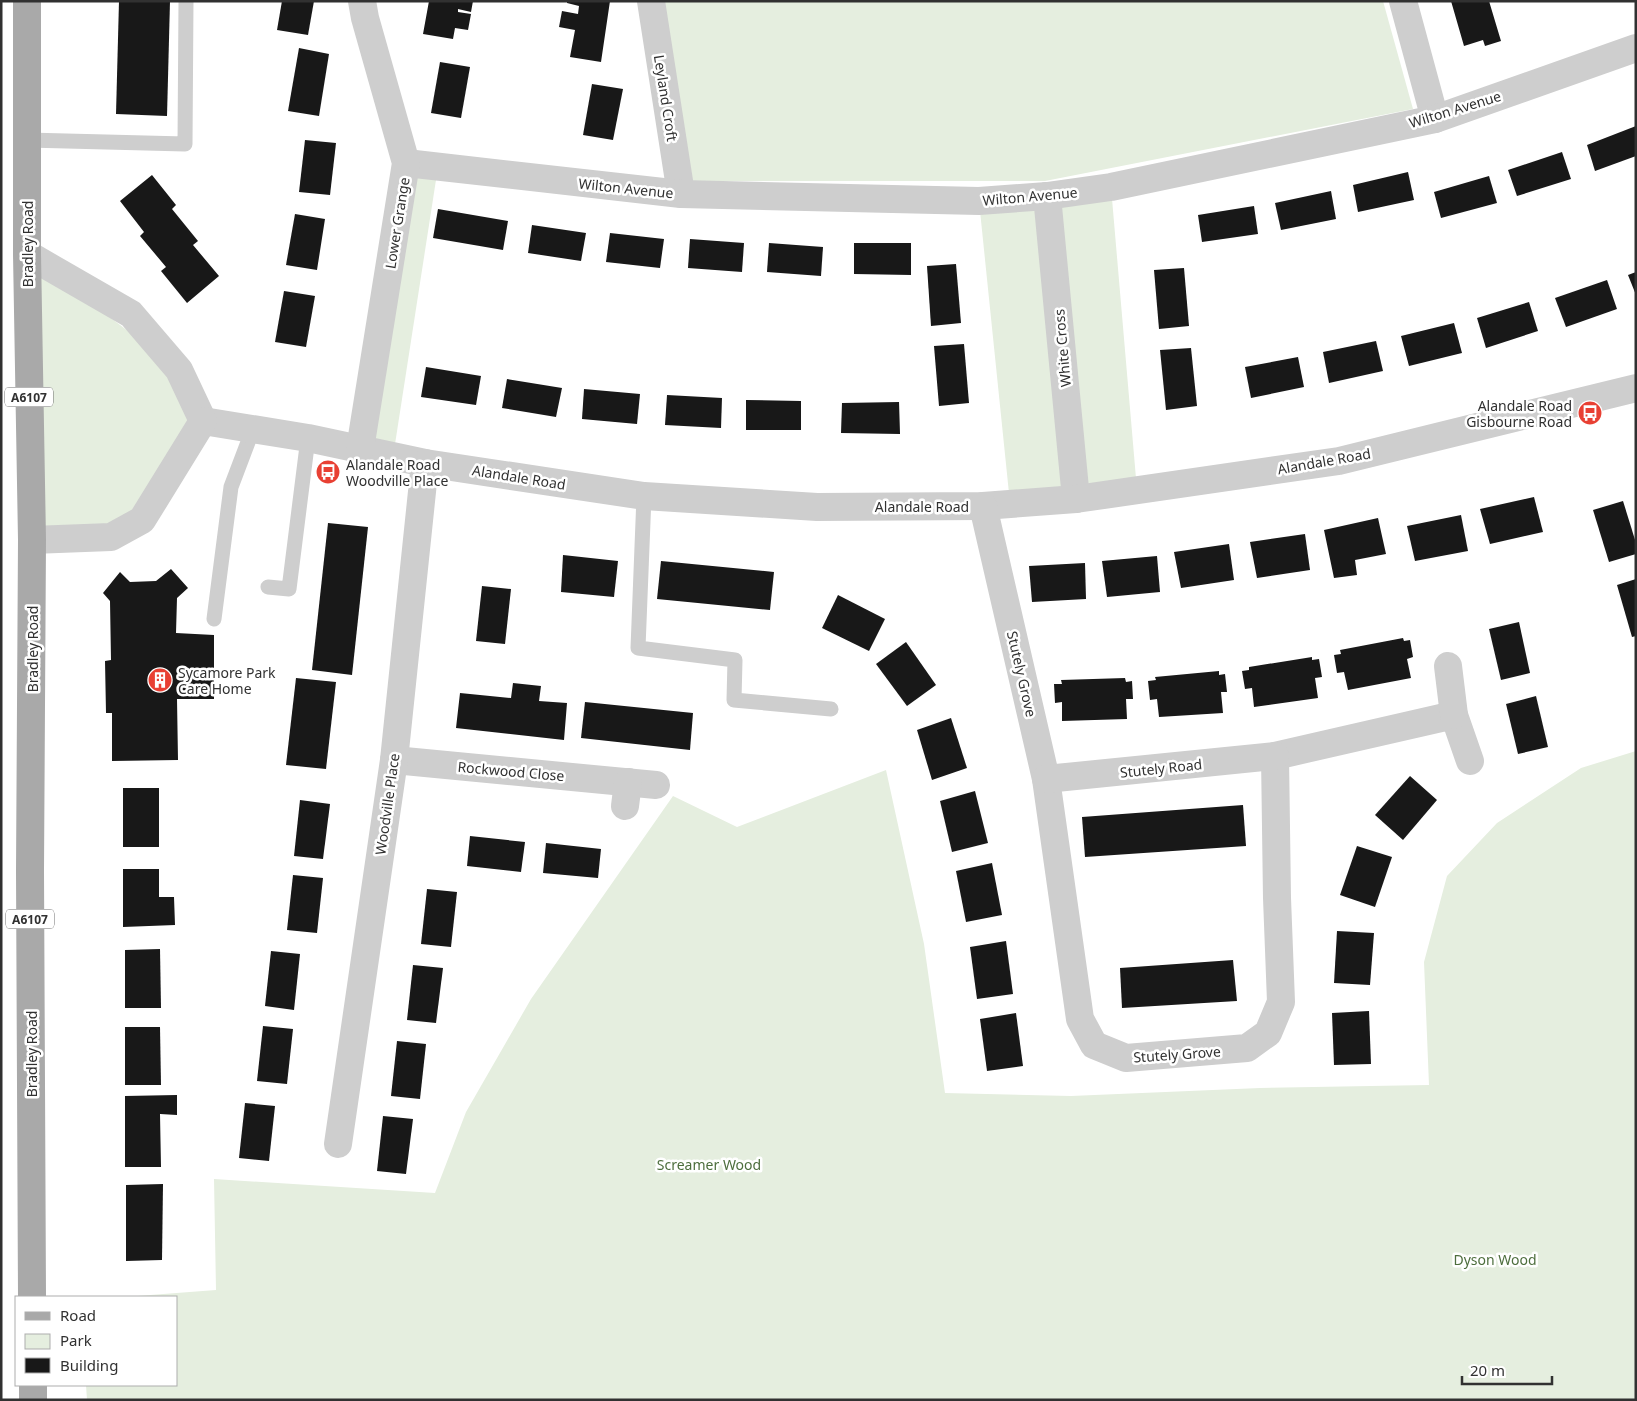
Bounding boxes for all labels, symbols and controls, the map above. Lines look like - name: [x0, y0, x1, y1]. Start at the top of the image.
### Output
- street label: Leyland Croft: [650, 53, 682, 143]
- street label: Wilton Avenue: [1407, 86, 1503, 132]
- street label: Wilton Avenue: [578, 174, 674, 202]
- street label: Lower Grange: [380, 176, 414, 270]
- street label: Wilton Avenue: [982, 182, 1078, 210]
- street label: Bradley Road: [18, 201, 37, 287]
- street label: White Cross: [1049, 308, 1075, 388]
- road number: A6107: [5, 388, 53, 407]
- place label: Alandale Road Gisbourne Road: [1466, 396, 1572, 431]
- bus stop icon: Alandale Road Gisbourne Road: [1577, 400, 1603, 426]
- street label: Alandale Road: [1276, 443, 1372, 479]
- place label: Alandale Road Woodville Place: [346, 455, 448, 490]
- bus stop icon: Alandale Road Woodville Place: [315, 459, 341, 485]
- street label: Alandale Road: [471, 460, 567, 494]
- street label: Alandale Road: [875, 497, 969, 516]
- street label: Bradley Road: [23, 606, 42, 692]
- street label: Stutely Grove: [1003, 629, 1041, 719]
- place label: Sycamore Park Care Home: [178, 663, 276, 698]
- building icon: Sycamore Park Care Home: [147, 667, 173, 693]
- street label: Woodville Place: [370, 752, 404, 856]
- street label: Stutely Road: [1119, 754, 1203, 782]
- street label: Rockwood Close: [457, 757, 565, 785]
- road number: A6107: [6, 910, 54, 929]
- street label: Bradley Road: [22, 1011, 41, 1097]
- street label: Stutely Grove: [1133, 1041, 1221, 1067]
- park label: Screamer Wood: [657, 1155, 761, 1174]
- park label: Dyson Wood: [1453, 1250, 1537, 1269]
- legend: [15, 1296, 178, 1386]
- text: Road: [60, 1305, 96, 1325]
- text: Park: [60, 1330, 92, 1350]
- scale bar: [1462, 1354, 1552, 1386]
- text: Building: [60, 1355, 118, 1375]
- text: 20 m: [1470, 1360, 1505, 1380]

